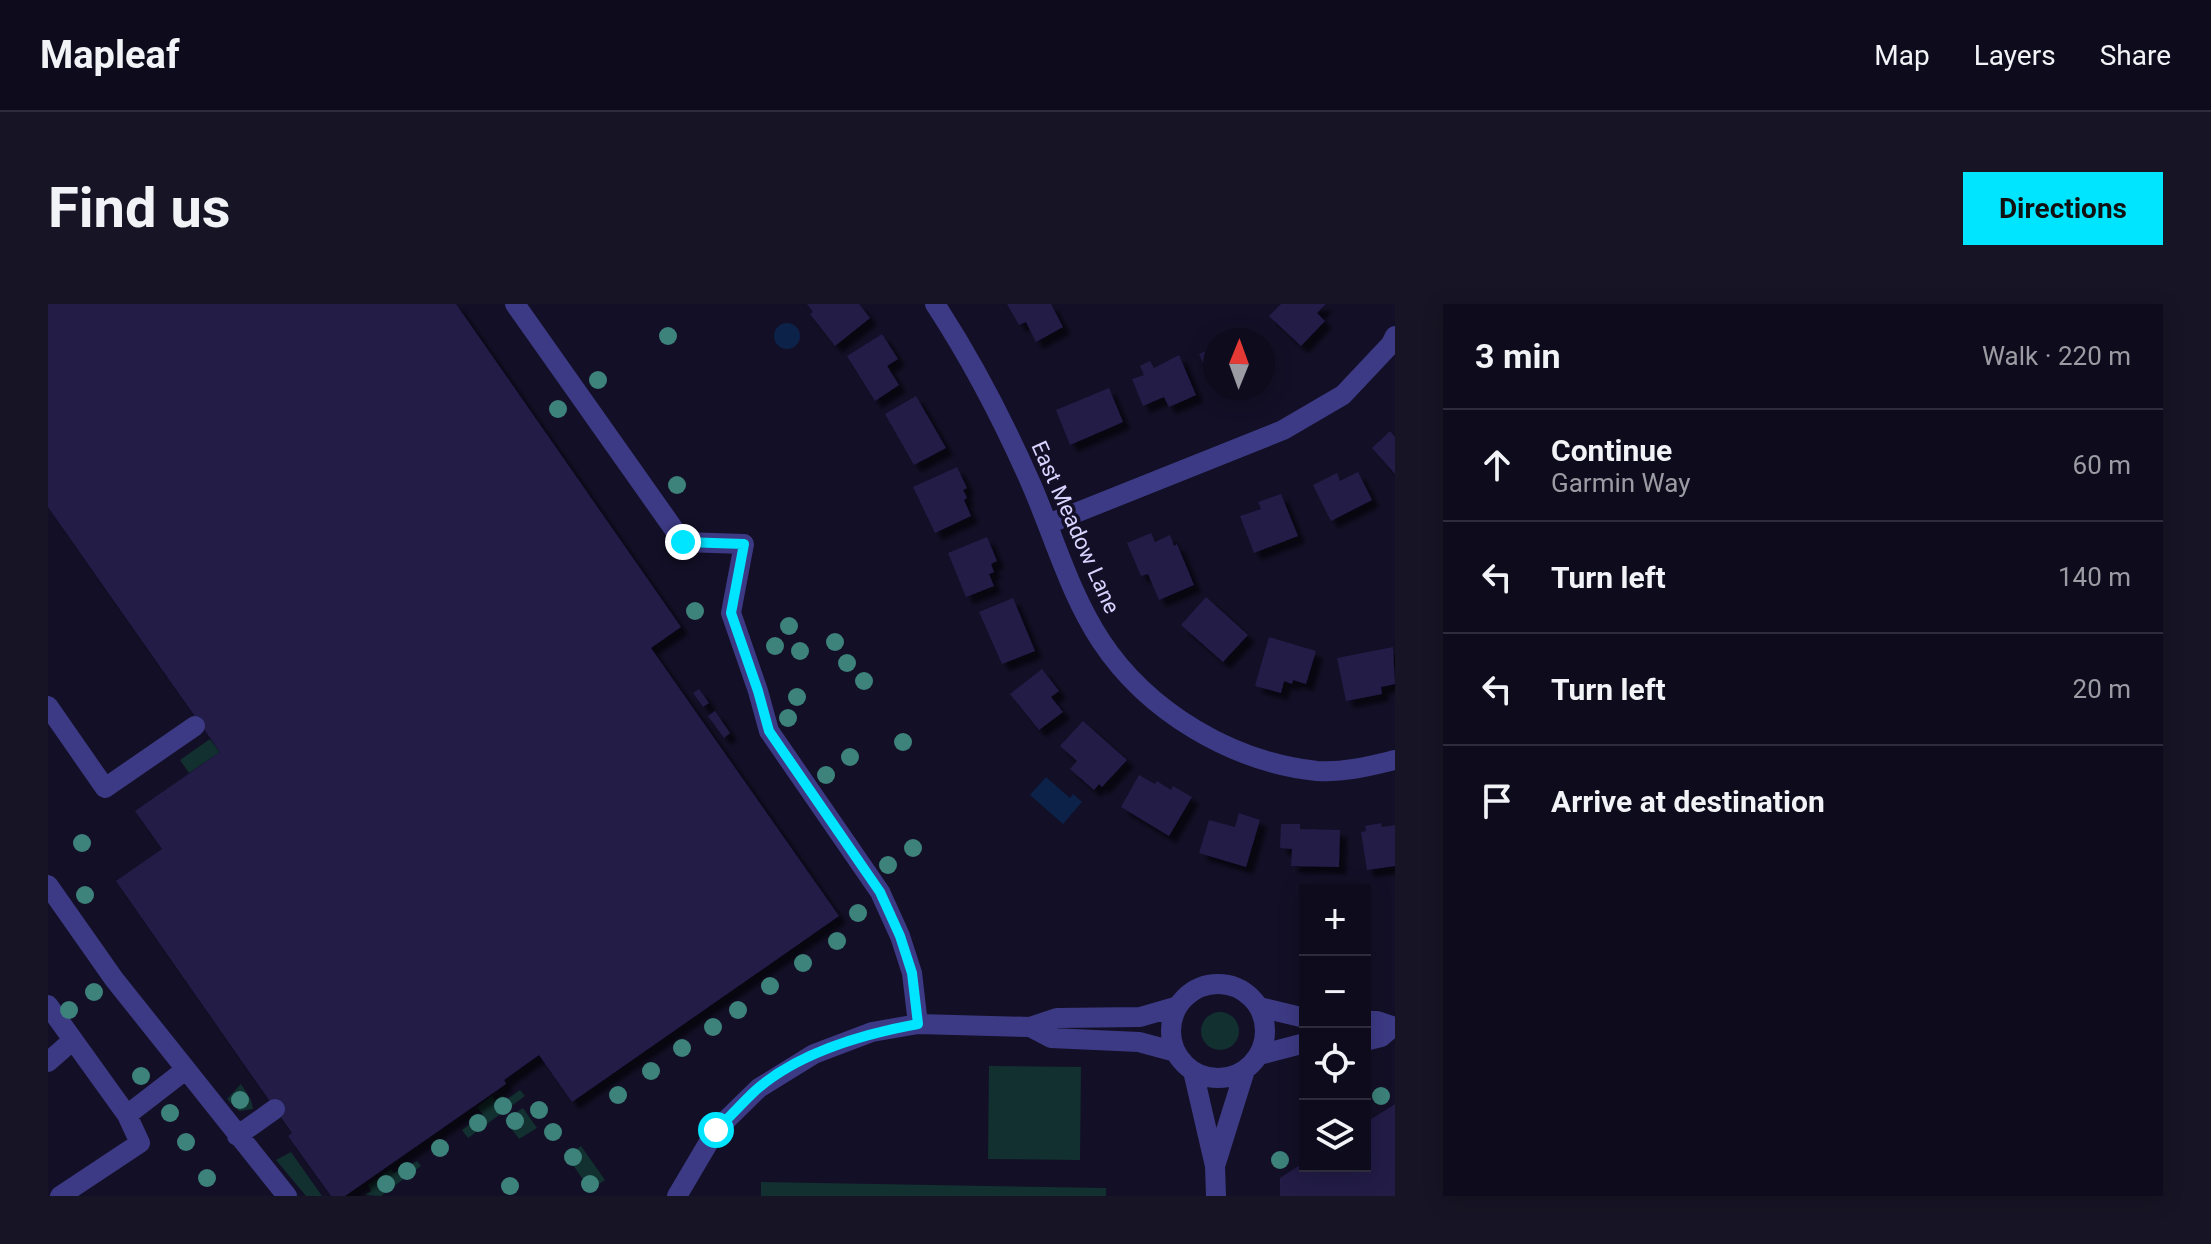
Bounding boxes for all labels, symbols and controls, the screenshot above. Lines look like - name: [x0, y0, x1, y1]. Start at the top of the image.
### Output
- text: Mapleaf: [40, 33, 180, 77]
- text: Map: [1874, 39, 1930, 72]
- text: Layers: [1974, 39, 2056, 72]
- text: Share: [2100, 39, 2171, 72]
- button: Directions: [1963, 172, 2163, 245]
- text: Find us: [48, 175, 231, 241]
- north arrow: [1203, 328, 1275, 400]
- text: 3 min: [1475, 336, 1560, 376]
- text: Walk · 220 m: [1982, 341, 2131, 371]
- text: Continue: [1551, 433, 1672, 468]
- street label: East Meadow Lane: [1026, 437, 1125, 617]
- icon: ahead: [1475, 443, 1519, 487]
- text: 60 m: [2073, 450, 2131, 480]
- text: Garmin Way: [1551, 468, 1691, 498]
- route end: [665, 524, 701, 560]
- icon: left: [1475, 555, 1519, 599]
- text: Turn left: [1551, 560, 1666, 595]
- text: 140 m: [2058, 562, 2131, 592]
- icon: left: [1475, 667, 1519, 711]
- text: Turn left: [1551, 672, 1666, 707]
- text: 20 m: [2073, 674, 2131, 704]
- icon: arrive: [1475, 779, 1519, 823]
- text: Arrive at destination: [1551, 784, 1825, 819]
- map controls: [1299, 884, 1371, 1172]
- button: +: [1299, 884, 1371, 956]
- button: −: [1299, 956, 1371, 1028]
- button: locate: [1299, 1028, 1371, 1100]
- button: layers: [1299, 1100, 1371, 1172]
- route start: [698, 1112, 734, 1148]

